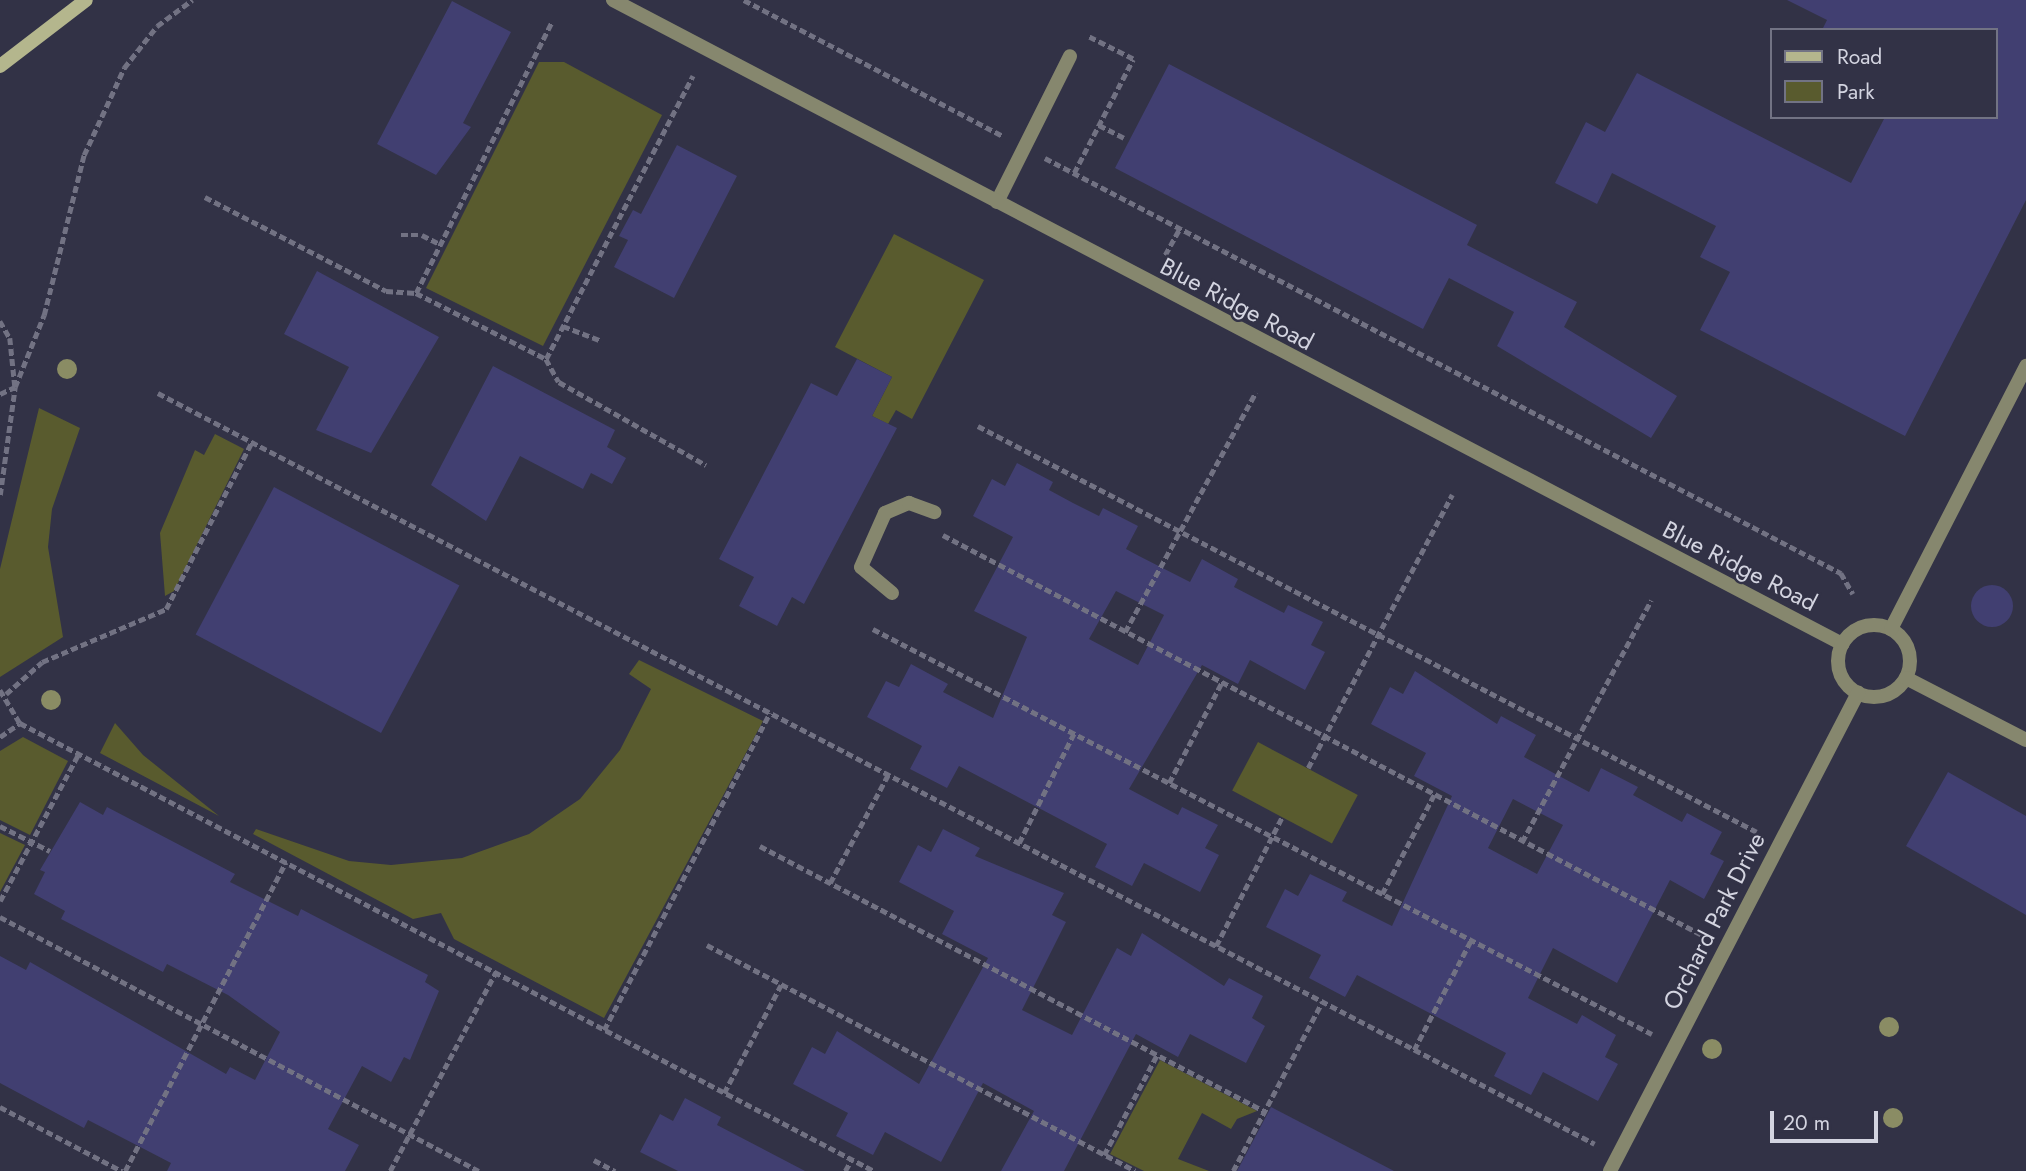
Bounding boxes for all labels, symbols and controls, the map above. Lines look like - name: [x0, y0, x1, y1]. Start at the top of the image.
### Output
- legend: [1770, 28, 1998, 119]
- text: Road: [1837, 42, 1882, 72]
- text: Park: [1837, 77, 1874, 107]
- street label: Blue Ridge Road: [1155, 252, 1319, 356]
- street label: Blue Ridge Road: [1658, 515, 1822, 617]
- street label: Orchard Park Drive: [1657, 828, 1771, 1014]
- scale bar: [1774, 1098, 1882, 1142]
- text: 20 m: [1783, 1108, 1830, 1138]

